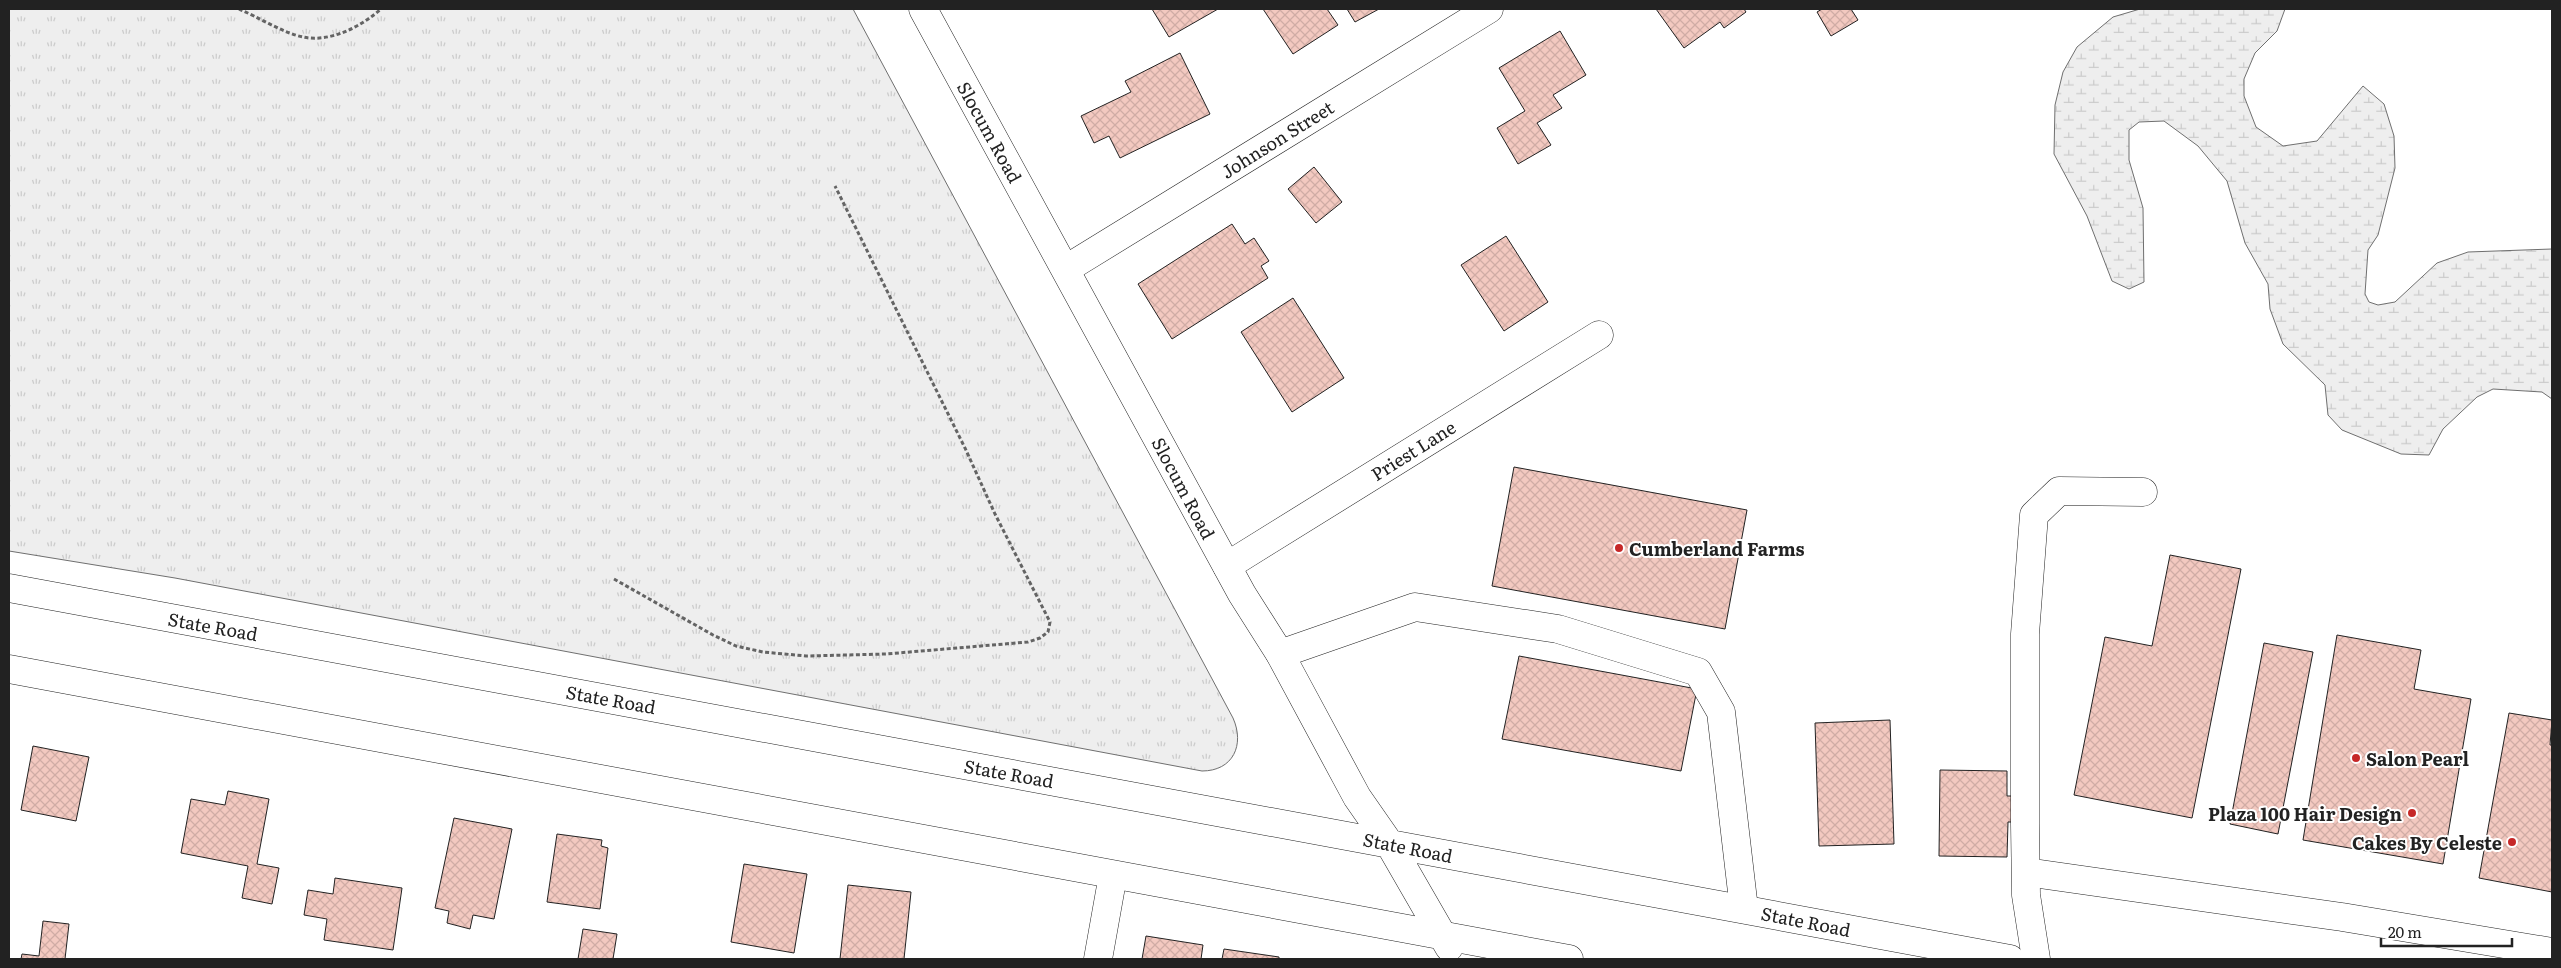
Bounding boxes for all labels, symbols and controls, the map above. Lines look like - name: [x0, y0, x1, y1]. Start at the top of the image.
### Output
- street label: Slocum Road: [951, 76, 1029, 188]
- street label: Johnson Street: [1215, 93, 1339, 185]
- street label: Priest Lane: [1365, 413, 1461, 487]
- street label: Slocum Road: [1146, 432, 1222, 544]
- place label: Cumberland Farms: [1629, 535, 1805, 562]
- marker: Cumberland Farms: [1613, 542, 1625, 554]
- street label: State Road: [166, 605, 260, 647]
- street label: State Road: [564, 678, 658, 720]
- place label: Salon Pearl: [2366, 745, 2469, 772]
- street label: State Road: [962, 752, 1056, 794]
- marker: Salon Pearl: [2350, 752, 2362, 764]
- place label: Plaza 100 Hair Design: [2208, 800, 2402, 827]
- marker: Plaza 100 Hair Design: [2406, 807, 2418, 819]
- street label: State Road: [1361, 825, 1455, 869]
- place label: Cakes By Celeste: [2352, 829, 2502, 856]
- marker: Cakes By Celeste: [2506, 836, 2518, 848]
- street label: State Road: [1759, 899, 1853, 943]
- scale bar: [2381, 916, 2512, 948]
- text: 20 m: [2388, 920, 2422, 943]

